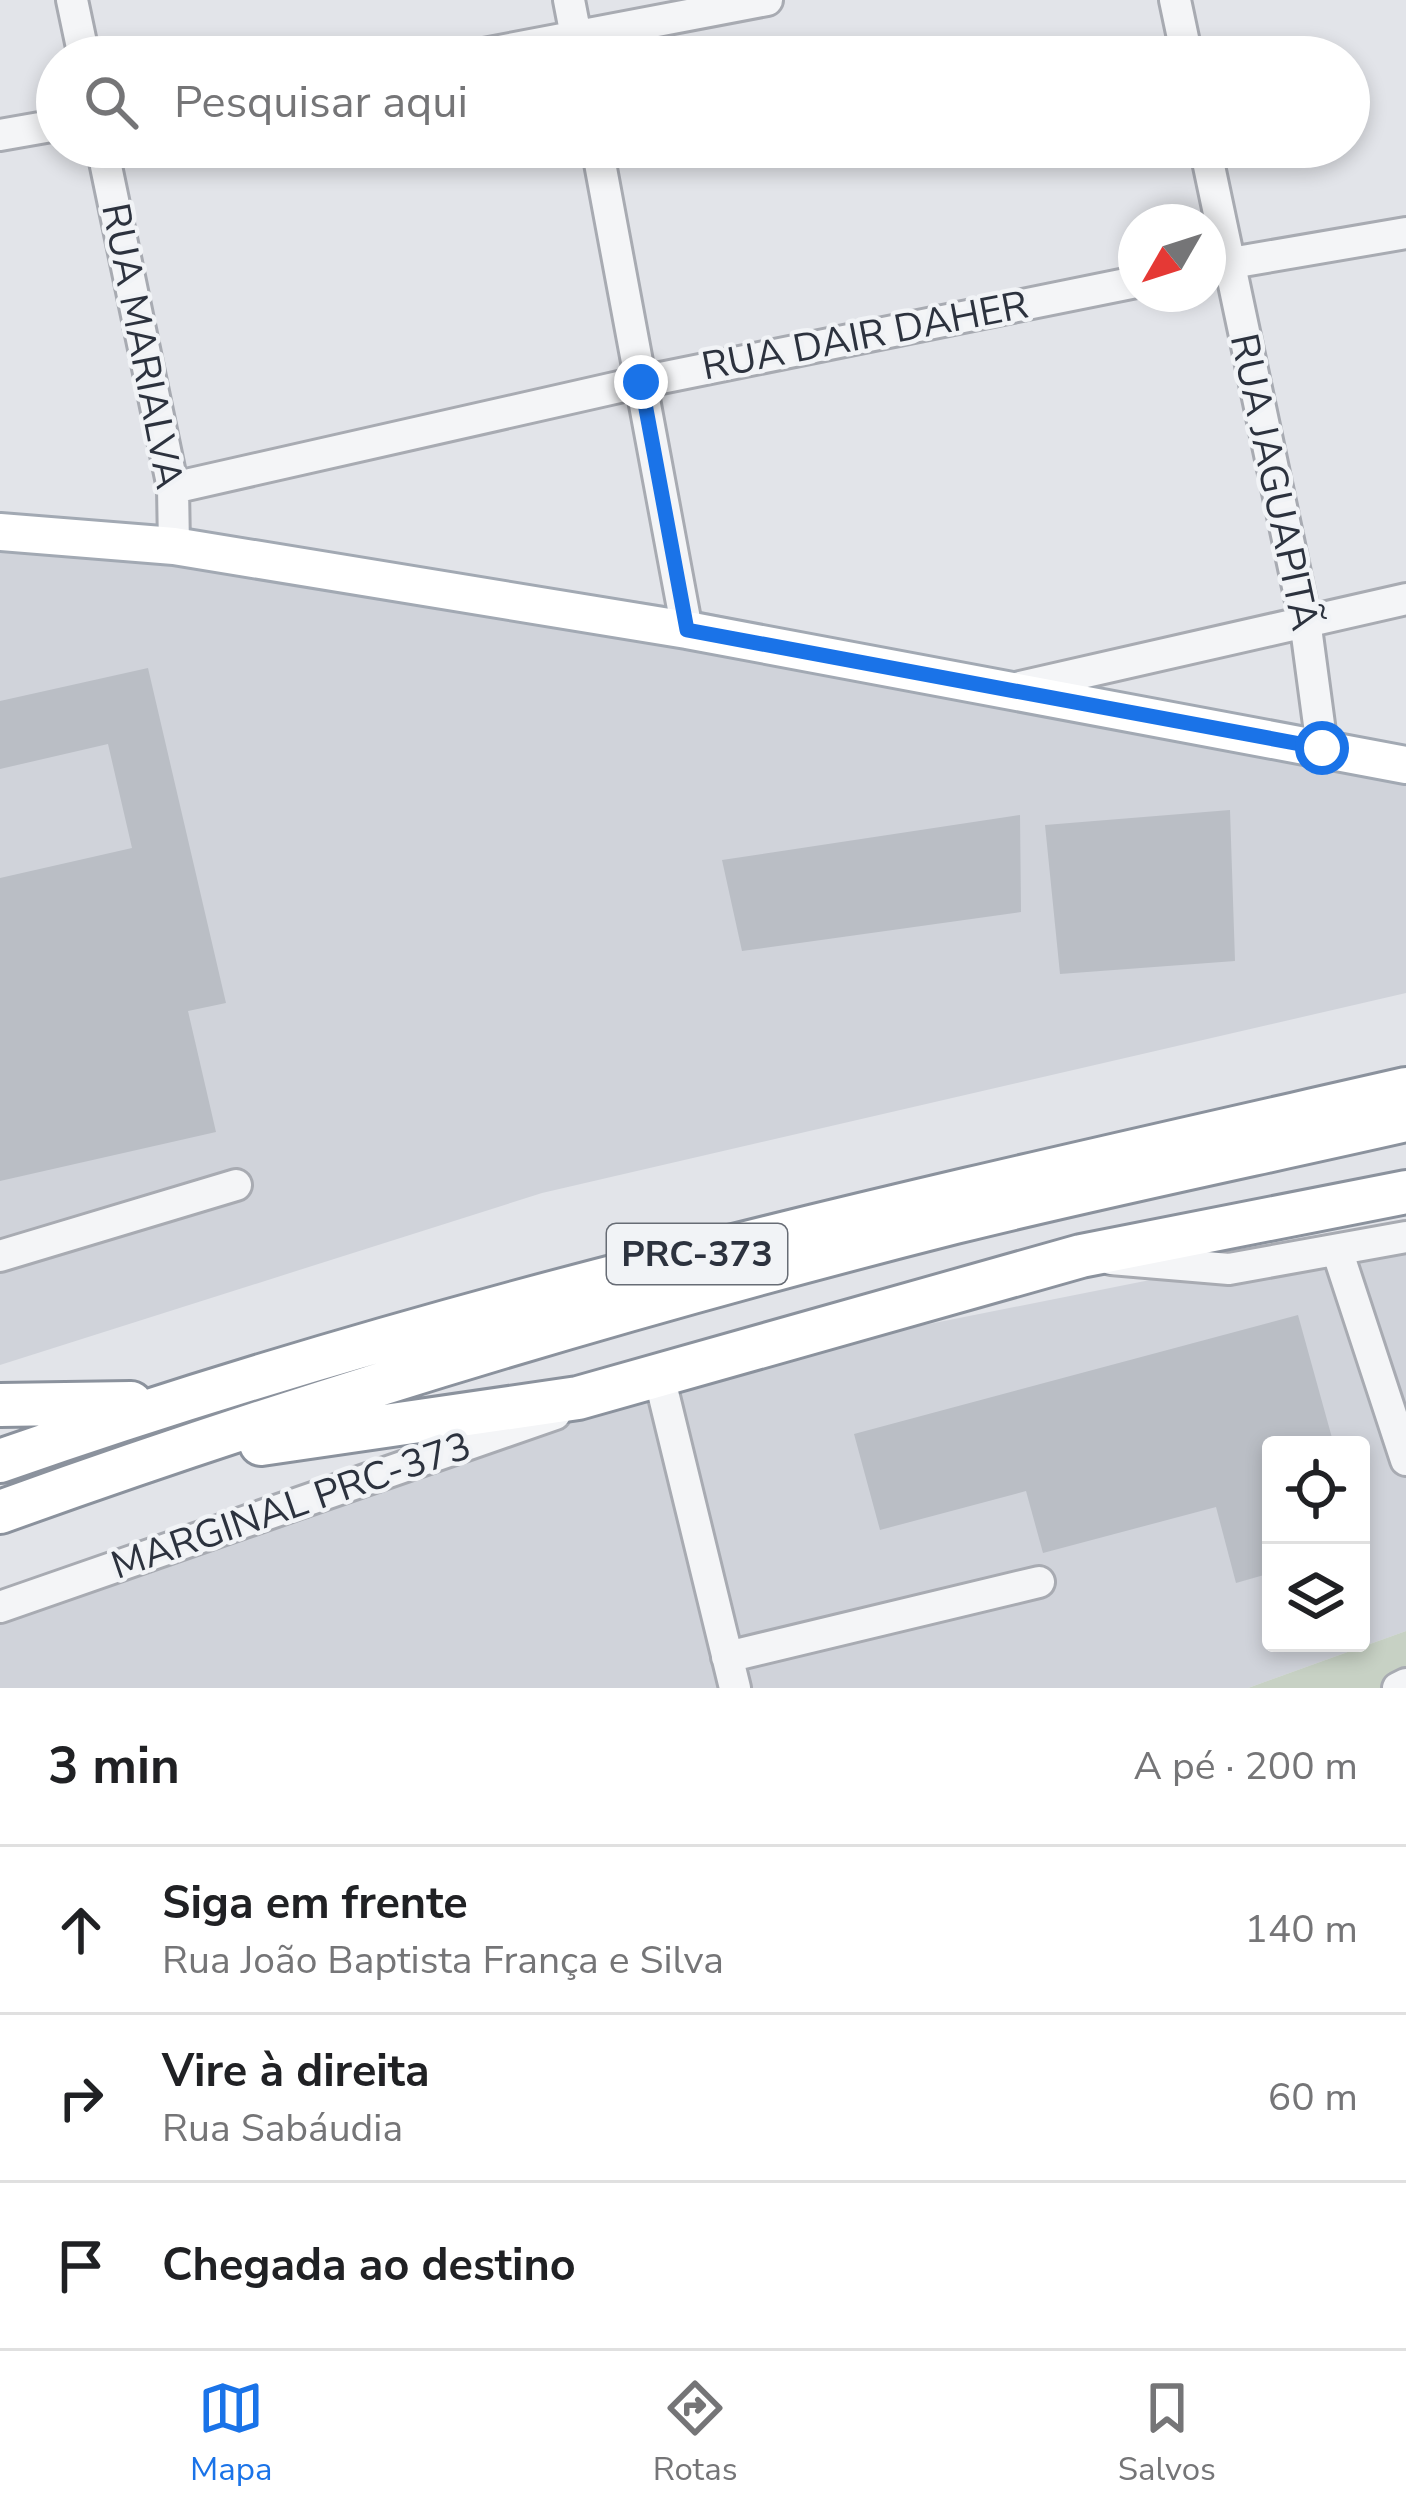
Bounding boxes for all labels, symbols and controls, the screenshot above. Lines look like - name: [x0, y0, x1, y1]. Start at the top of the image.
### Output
- search box: [36, 36, 1370, 168]
- icon: search: [78, 69, 144, 135]
- text: Pesquisar aqui: [174, 72, 468, 133]
- street label: RUA MARIALVA: [88, 199, 196, 493]
- north arrow: [1118, 204, 1226, 312]
- street label: RUA DAIR DAHER: [697, 278, 1033, 394]
- street label: RUA JAGUAPITÃ: [1217, 329, 1331, 635]
- route end: [614, 355, 668, 409]
- route start: [1295, 721, 1349, 775]
- road number: PRC-373: [607, 1224, 787, 1284]
- street label: MARGINAL PRC-373: [104, 1420, 478, 1592]
- map controls: [1262, 1436, 1370, 1652]
- button: locate: [1262, 1436, 1370, 1544]
- button: layers: [1262, 1544, 1370, 1652]
- text: 3 min: [48, 1731, 180, 1801]
- text: A pé · 200 m: [1134, 1740, 1358, 1793]
- text: Siga em frente: [162, 1873, 468, 1934]
- icon: ahead: [48, 1897, 114, 1963]
- text: 140 m: [1244, 1903, 1358, 1956]
- text: Rua João Baptista França e Silva: [162, 1934, 724, 1987]
- text: Vire à direita: [162, 2041, 430, 2102]
- icon: right: [48, 2065, 114, 2131]
- text: 60 m: [1268, 2071, 1358, 2124]
- text: Rua Sabáudia: [162, 2102, 403, 2155]
- icon: arrive: [48, 2233, 114, 2299]
- text: Chegada ao destino: [162, 2235, 576, 2296]
- tab: Mapa: [190, 2375, 273, 2492]
- tab: Rotas: [653, 2375, 738, 2492]
- tab: Salvos: [1118, 2375, 1216, 2492]

